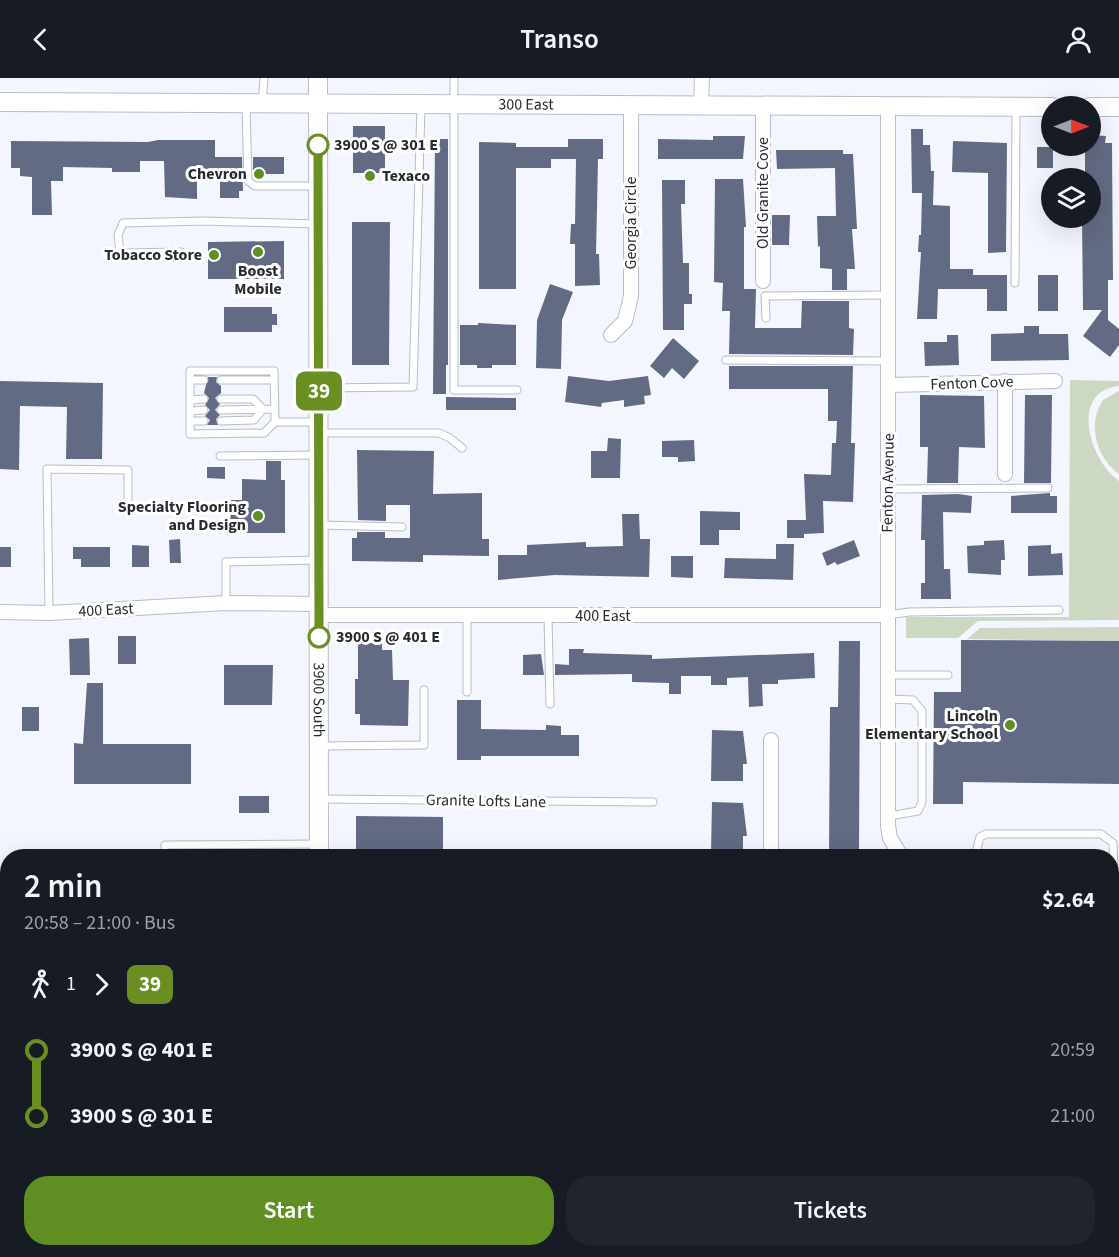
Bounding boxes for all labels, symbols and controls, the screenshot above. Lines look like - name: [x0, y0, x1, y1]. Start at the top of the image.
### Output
- text: Transo: [520, 20, 599, 59]
- icon: back: [24, 23, 57, 56]
- icon: person: [1062, 23, 1095, 56]
- street label: 300 East: [498, 93, 554, 116]
- north arrow: [1041, 96, 1101, 156]
- map controls: [1041, 96, 1101, 228]
- marker: 3900 S @ 301 E: [307, 134, 329, 156]
- place label: 3900 S @ 301 E: [334, 134, 438, 156]
- street label: Old Granite Cove: [752, 137, 774, 249]
- place label: Chevron: [188, 163, 247, 185]
- place label: Texaco: [382, 165, 430, 187]
- marker: Chevron: [252, 167, 266, 181]
- button: layers: [1041, 168, 1101, 228]
- marker: Texaco: [363, 169, 377, 183]
- street label: Georgia Circle: [620, 176, 642, 269]
- place label: Tobacco Store: [104, 244, 202, 266]
- marker: Boost Mobile: [251, 245, 265, 259]
- marker: Tobacco Store: [207, 248, 221, 262]
- place label: Boost Mobile: [234, 260, 282, 300]
- street label: Fenton Cove: [930, 371, 1014, 395]
- line badge: 39: [292, 372, 346, 410]
- text: 39: [308, 376, 330, 406]
- street label: Fenton Avenue: [876, 433, 900, 533]
- place label: Specialty Flooring and Design: [118, 496, 246, 536]
- marker: Specialty Flooring and Design: [251, 509, 265, 523]
- street label: 400 East: [78, 598, 135, 622]
- street label: 400 East: [575, 605, 631, 627]
- marker: 3900 S @ 401 E: [308, 626, 330, 648]
- place label: 3900 S @ 401 E: [336, 626, 440, 648]
- street label: 3900 South: [308, 662, 330, 738]
- place label: Lincoln Elementary School: [865, 705, 998, 745]
- marker: Lincoln Elementary School: [1003, 718, 1017, 732]
- street label: Granite Lofts Lane: [426, 789, 546, 813]
- text: 2 min: [24, 863, 102, 910]
- text: $2.64: [1042, 884, 1095, 916]
- text: 20:58 – 21:00 · Bus: [24, 909, 175, 937]
- icon: walk: [24, 968, 57, 1001]
- icon: forward: [85, 968, 118, 1001]
- text: 39: [139, 969, 161, 999]
- text: 1: [66, 970, 76, 998]
- text: 3900 S @ 401 E: [70, 1034, 213, 1066]
- text: 20:59: [1050, 1036, 1095, 1064]
- text: 3900 S @ 301 E: [70, 1100, 213, 1132]
- text: 21:00: [1050, 1102, 1095, 1130]
- button: Start: [24, 1176, 554, 1245]
- button: Tickets: [566, 1176, 1095, 1245]

